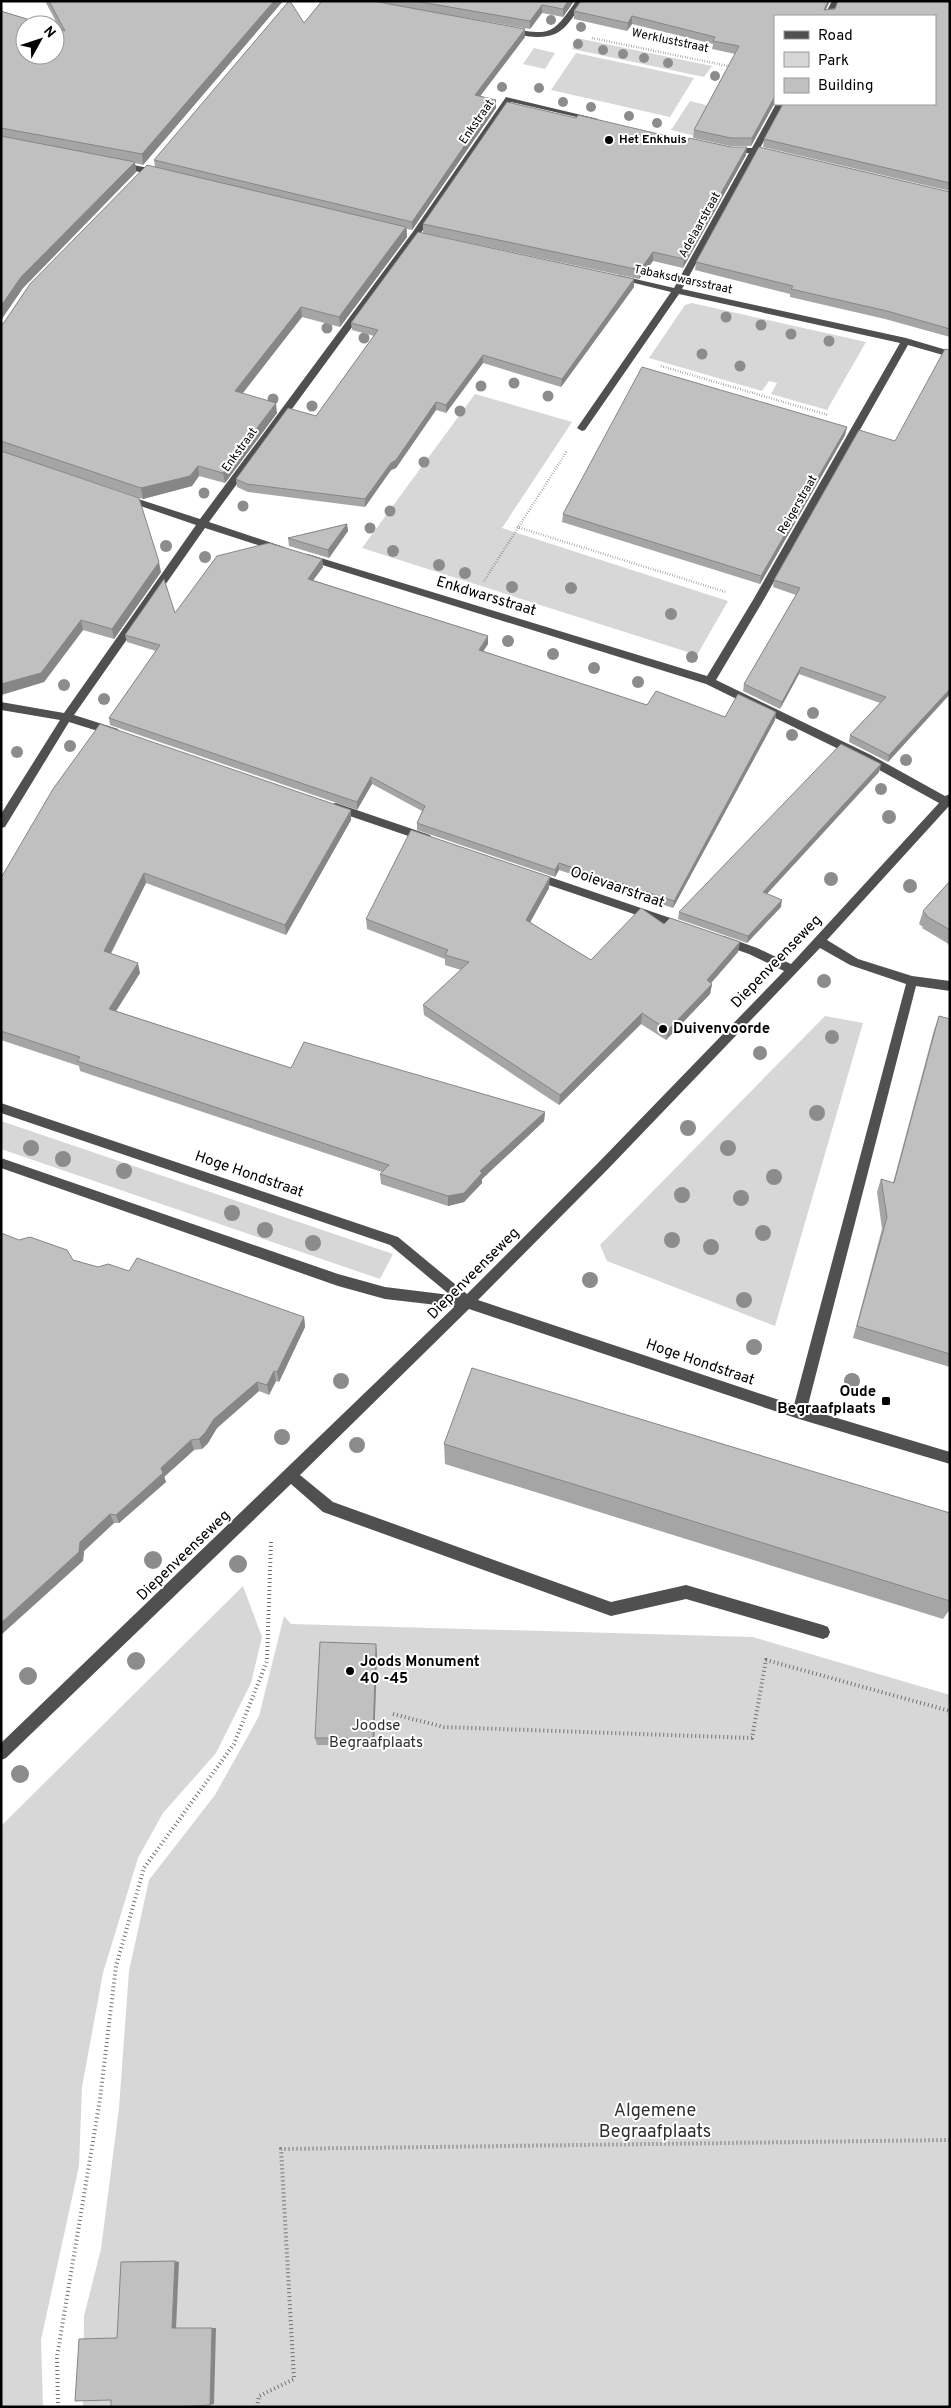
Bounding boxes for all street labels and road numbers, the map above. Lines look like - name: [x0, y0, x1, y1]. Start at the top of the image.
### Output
- street label: Werkluststraat: [630, 25, 710, 57]
- street label: Enkstraat: [456, 96, 498, 148]
- street label: Adelaarstraat: [675, 189, 725, 261]
- street label: Tabaksdwarsstraat: [632, 262, 734, 298]
- street label: Enkstraat: [219, 425, 261, 475]
- street label: Reigerstraat: [775, 472, 821, 538]
- street label: Enkdwarsstraat: [434, 573, 538, 621]
- street label: Ooievaarstraat: [567, 863, 667, 913]
- street label: Diepenveenseweg: [728, 911, 826, 1013]
- street label: Hoge Hondstraat: [192, 1147, 306, 1203]
- street label: Diepenveenseweg: [424, 1224, 524, 1324]
- street label: Hoge Hondstraat: [643, 1335, 757, 1391]
- street label: Diepenveenseweg: [133, 1507, 235, 1605]

